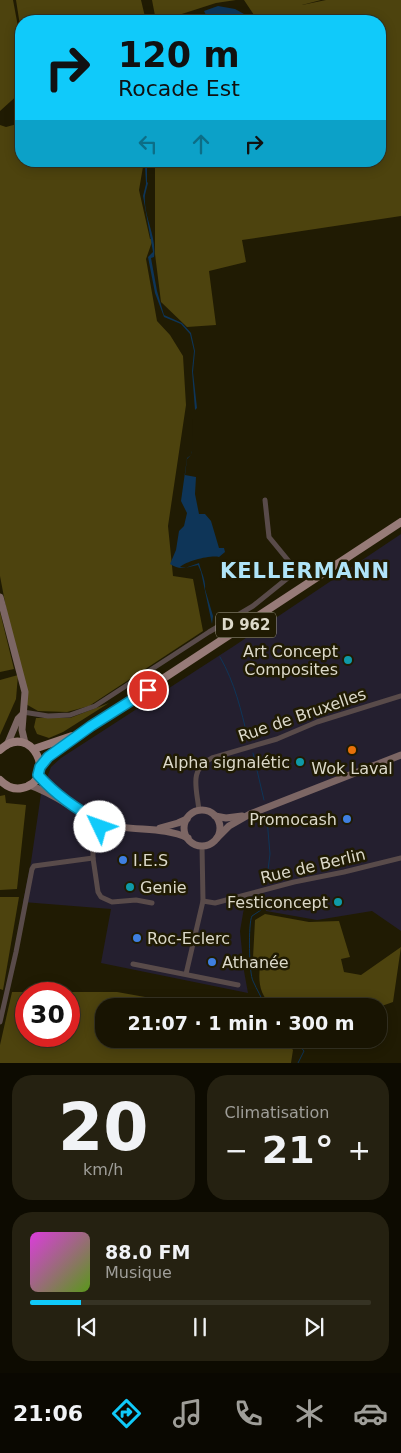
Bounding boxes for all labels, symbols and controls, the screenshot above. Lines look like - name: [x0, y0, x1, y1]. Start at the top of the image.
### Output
- icon: right: [35, 35, 100, 100]
- text: 120 m: [118, 35, 240, 75]
- text: Rocade Est: [118, 76, 240, 101]
- icon: left: [134, 130, 162, 158]
- icon: ahead: [187, 130, 215, 158]
- icon: right: [240, 130, 268, 158]
- district label: KELLERMANN: [220, 559, 390, 583]
- road number: D 962: [216, 612, 276, 638]
- place label: Art Concept Composites: [243, 642, 338, 679]
- marker: Art Concept Composites: [342, 654, 354, 666]
- pin: [127, 669, 169, 711]
- icon: arrive: [134, 676, 162, 704]
- street label: Rue de Bruxelles: [235, 684, 369, 746]
- marker: Wok Laval: [346, 744, 358, 756]
- place label: Alpha signalétic: [163, 753, 290, 772]
- marker: Alpha signalétic: [294, 756, 306, 768]
- place label: Wok Laval: [311, 759, 393, 778]
- position arrow: [73, 800, 125, 852]
- place label: Promocash: [249, 810, 337, 829]
- marker: Promocash: [341, 813, 353, 825]
- street label: Rue de Berlin: [259, 845, 367, 887]
- place label: I.E.S: [133, 851, 168, 870]
- marker: I.E.S: [117, 854, 129, 866]
- place label: Genie: [140, 878, 187, 897]
- marker: Genie: [124, 881, 136, 893]
- place label: Festiconcept: [227, 893, 328, 912]
- marker: Festiconcept: [332, 896, 344, 908]
- place label: Roc-Eclerc: [147, 929, 230, 948]
- marker: Roc-Eclerc: [131, 932, 143, 944]
- place label: Athanée: [222, 953, 289, 972]
- marker: Athanée: [206, 956, 218, 968]
- speed limit sign: 30: [15, 982, 80, 1047]
- text: 21:07 · 1 min · 300 m: [127, 1012, 355, 1034]
- text: 20: [58, 1090, 148, 1165]
- text: Climatisation: [225, 1103, 329, 1122]
- text: 21°: [262, 1128, 334, 1172]
- text: −: [225, 1134, 248, 1167]
- text: +: [348, 1134, 371, 1167]
- text: km/h: [83, 1160, 123, 1179]
- text: 88.0 FM: [105, 1241, 190, 1263]
- text: Musique: [105, 1263, 172, 1282]
- icon: previous: [73, 1313, 101, 1341]
- icon: pause: [186, 1313, 214, 1341]
- icon: next: [300, 1313, 328, 1341]
- icon: directions: [109, 1396, 144, 1431]
- icon: music: [170, 1396, 205, 1431]
- icon: phone: [231, 1396, 266, 1431]
- icon: climate: [292, 1396, 327, 1431]
- icon: car: [353, 1396, 388, 1431]
- text: 21:06: [13, 1401, 83, 1426]

